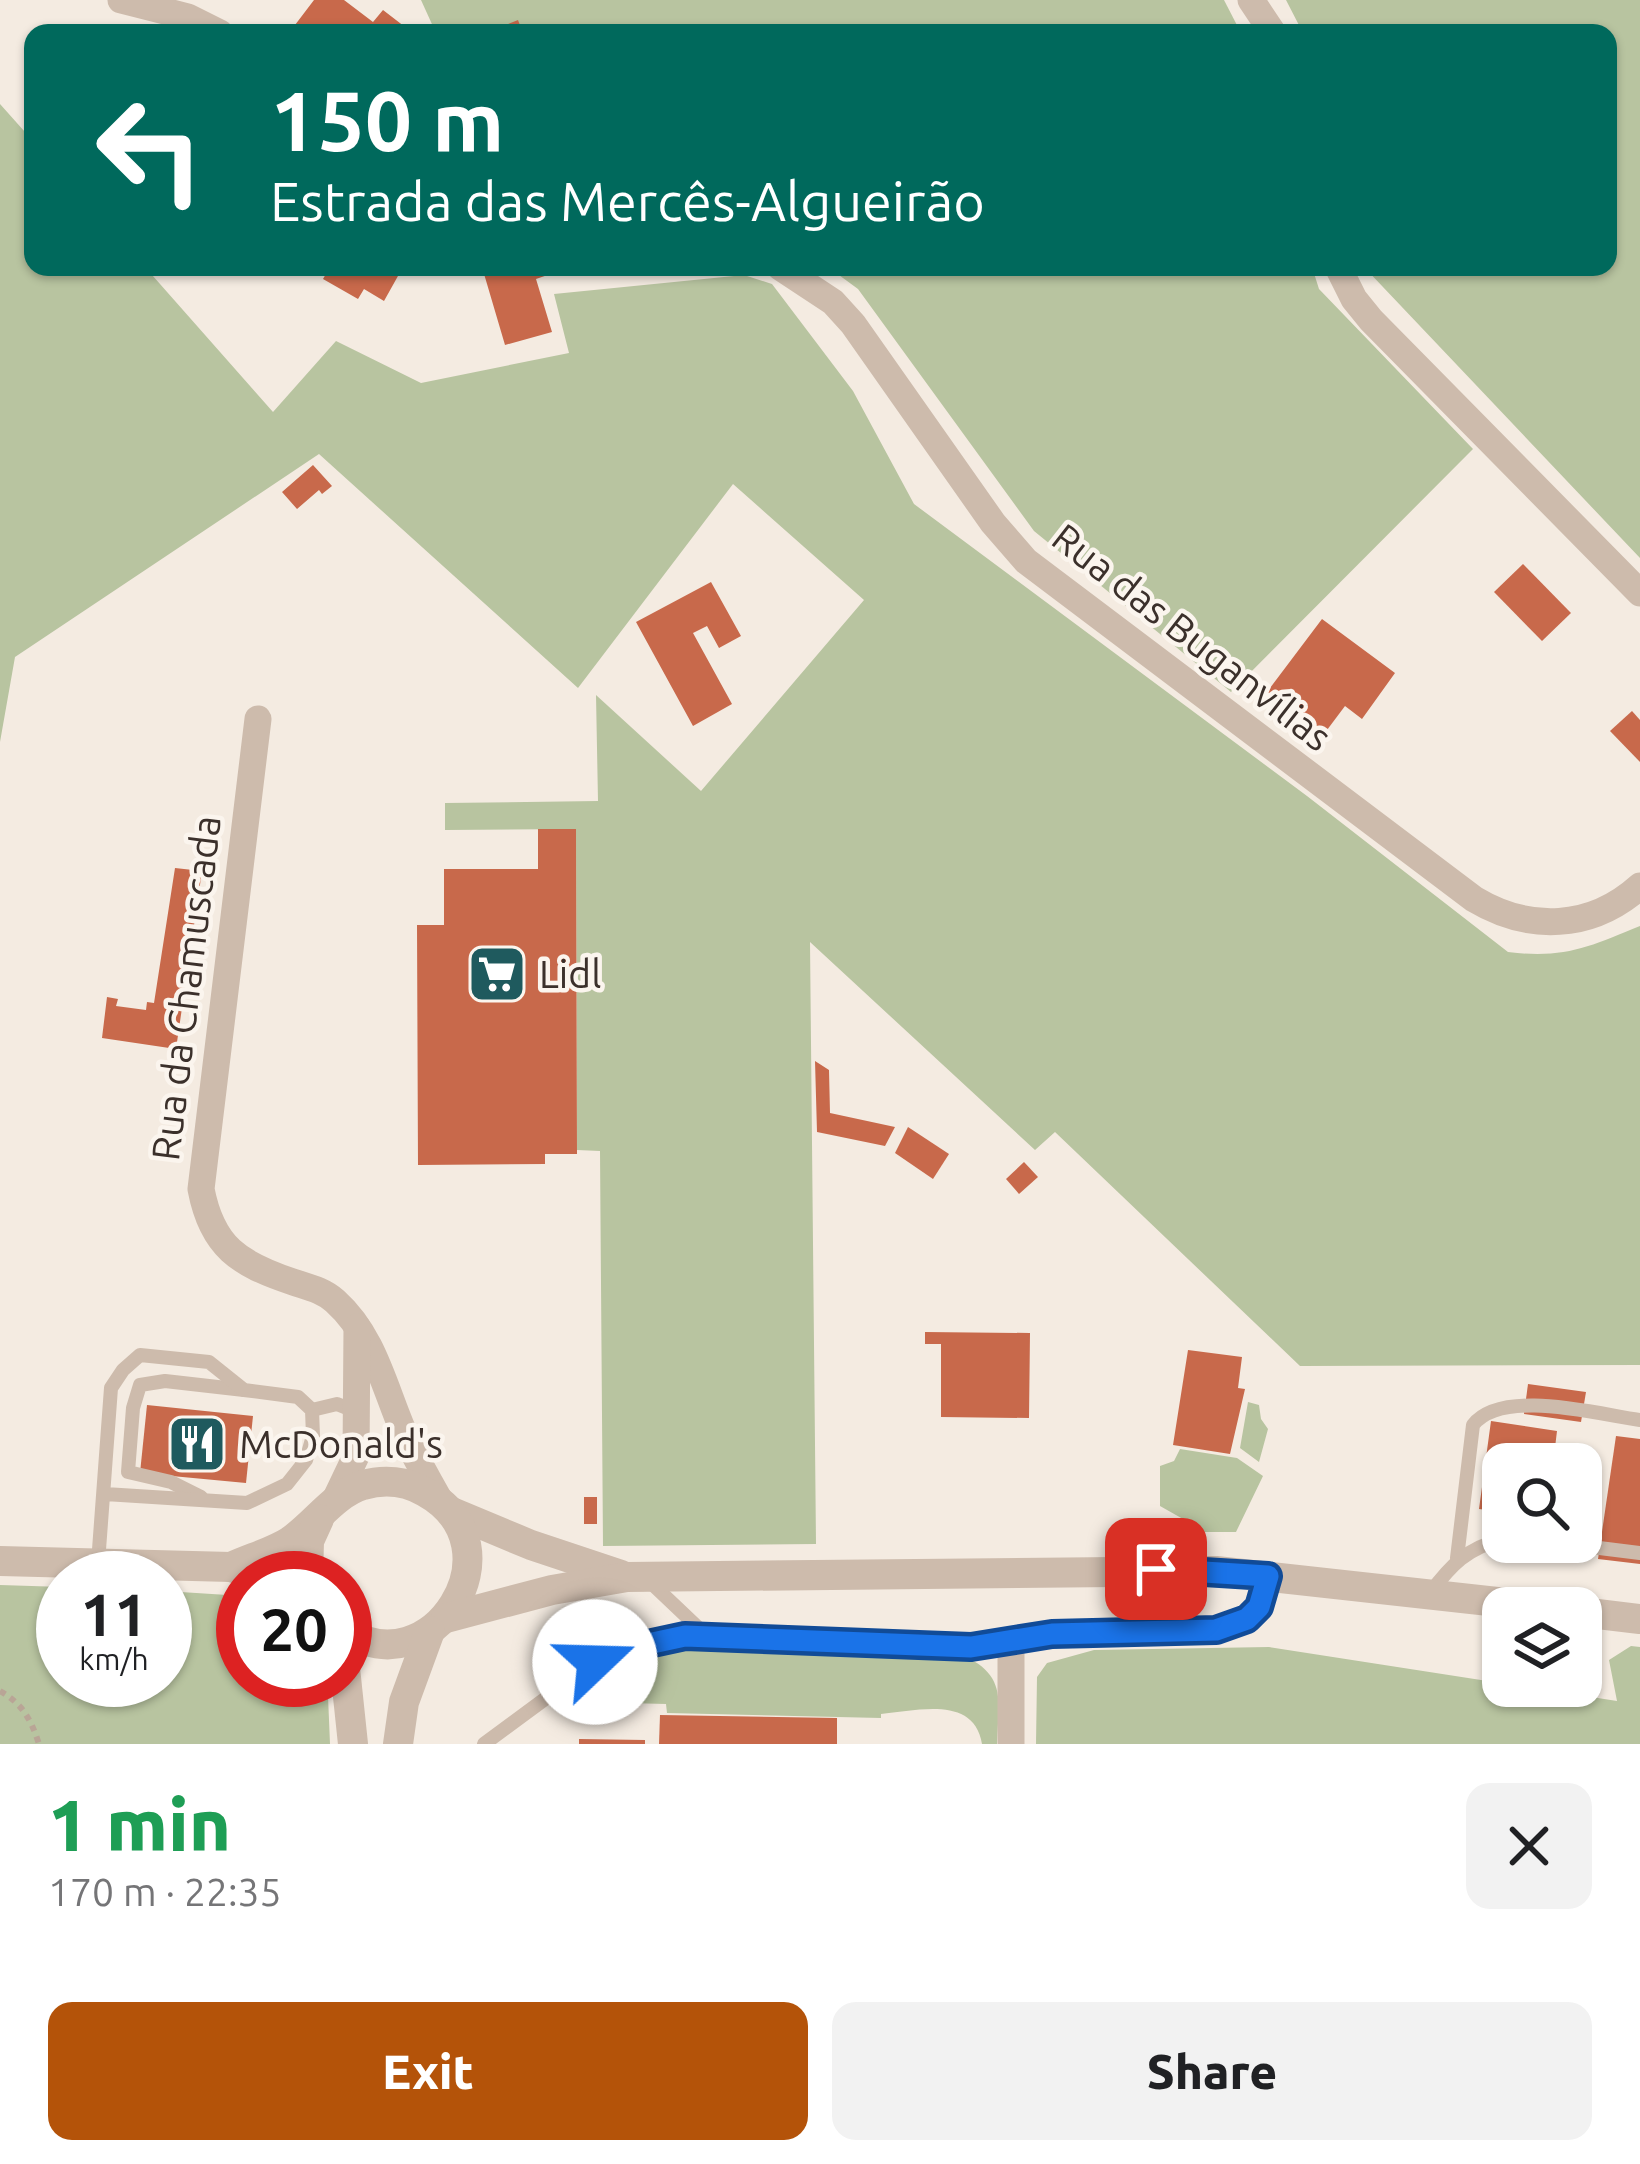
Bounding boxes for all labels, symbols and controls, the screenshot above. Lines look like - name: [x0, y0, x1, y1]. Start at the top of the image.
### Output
- icon: left: [72, 72, 228, 228]
- text: 150 m: [270, 73, 504, 167]
- text: Estrada das Mercês-Algueirão: [270, 171, 985, 231]
- street label: Rua das Buganvílias: [1045, 515, 1340, 759]
- street label: Rua da Chamuscada: [143, 813, 228, 1163]
- supermarket icon: Lidl: [466, 943, 528, 1005]
- place label: Lidl: [539, 952, 601, 995]
- restaurant icon: McDonald's: [166, 1413, 228, 1475]
- place label: McDonald's: [239, 1422, 443, 1465]
- map controls: [1482, 1443, 1602, 1707]
- button: search: [1482, 1443, 1602, 1563]
- pin: [1105, 1518, 1207, 1620]
- icon: arrive: [1123, 1536, 1189, 1602]
- speed limit sign: 20: [216, 1551, 372, 1707]
- text: 11: [80, 1580, 148, 1647]
- button: layers: [1482, 1587, 1602, 1707]
- position arrow: [532, 1599, 658, 1725]
- text: km/h: [79, 1642, 149, 1676]
- button: close: [1466, 1783, 1592, 1909]
- text: 1 min: [48, 1784, 231, 1865]
- text: 170 m · 22:35: [48, 1870, 282, 1913]
- button: Exit: [48, 2002, 808, 2140]
- button: Share: [832, 2002, 1592, 2140]

